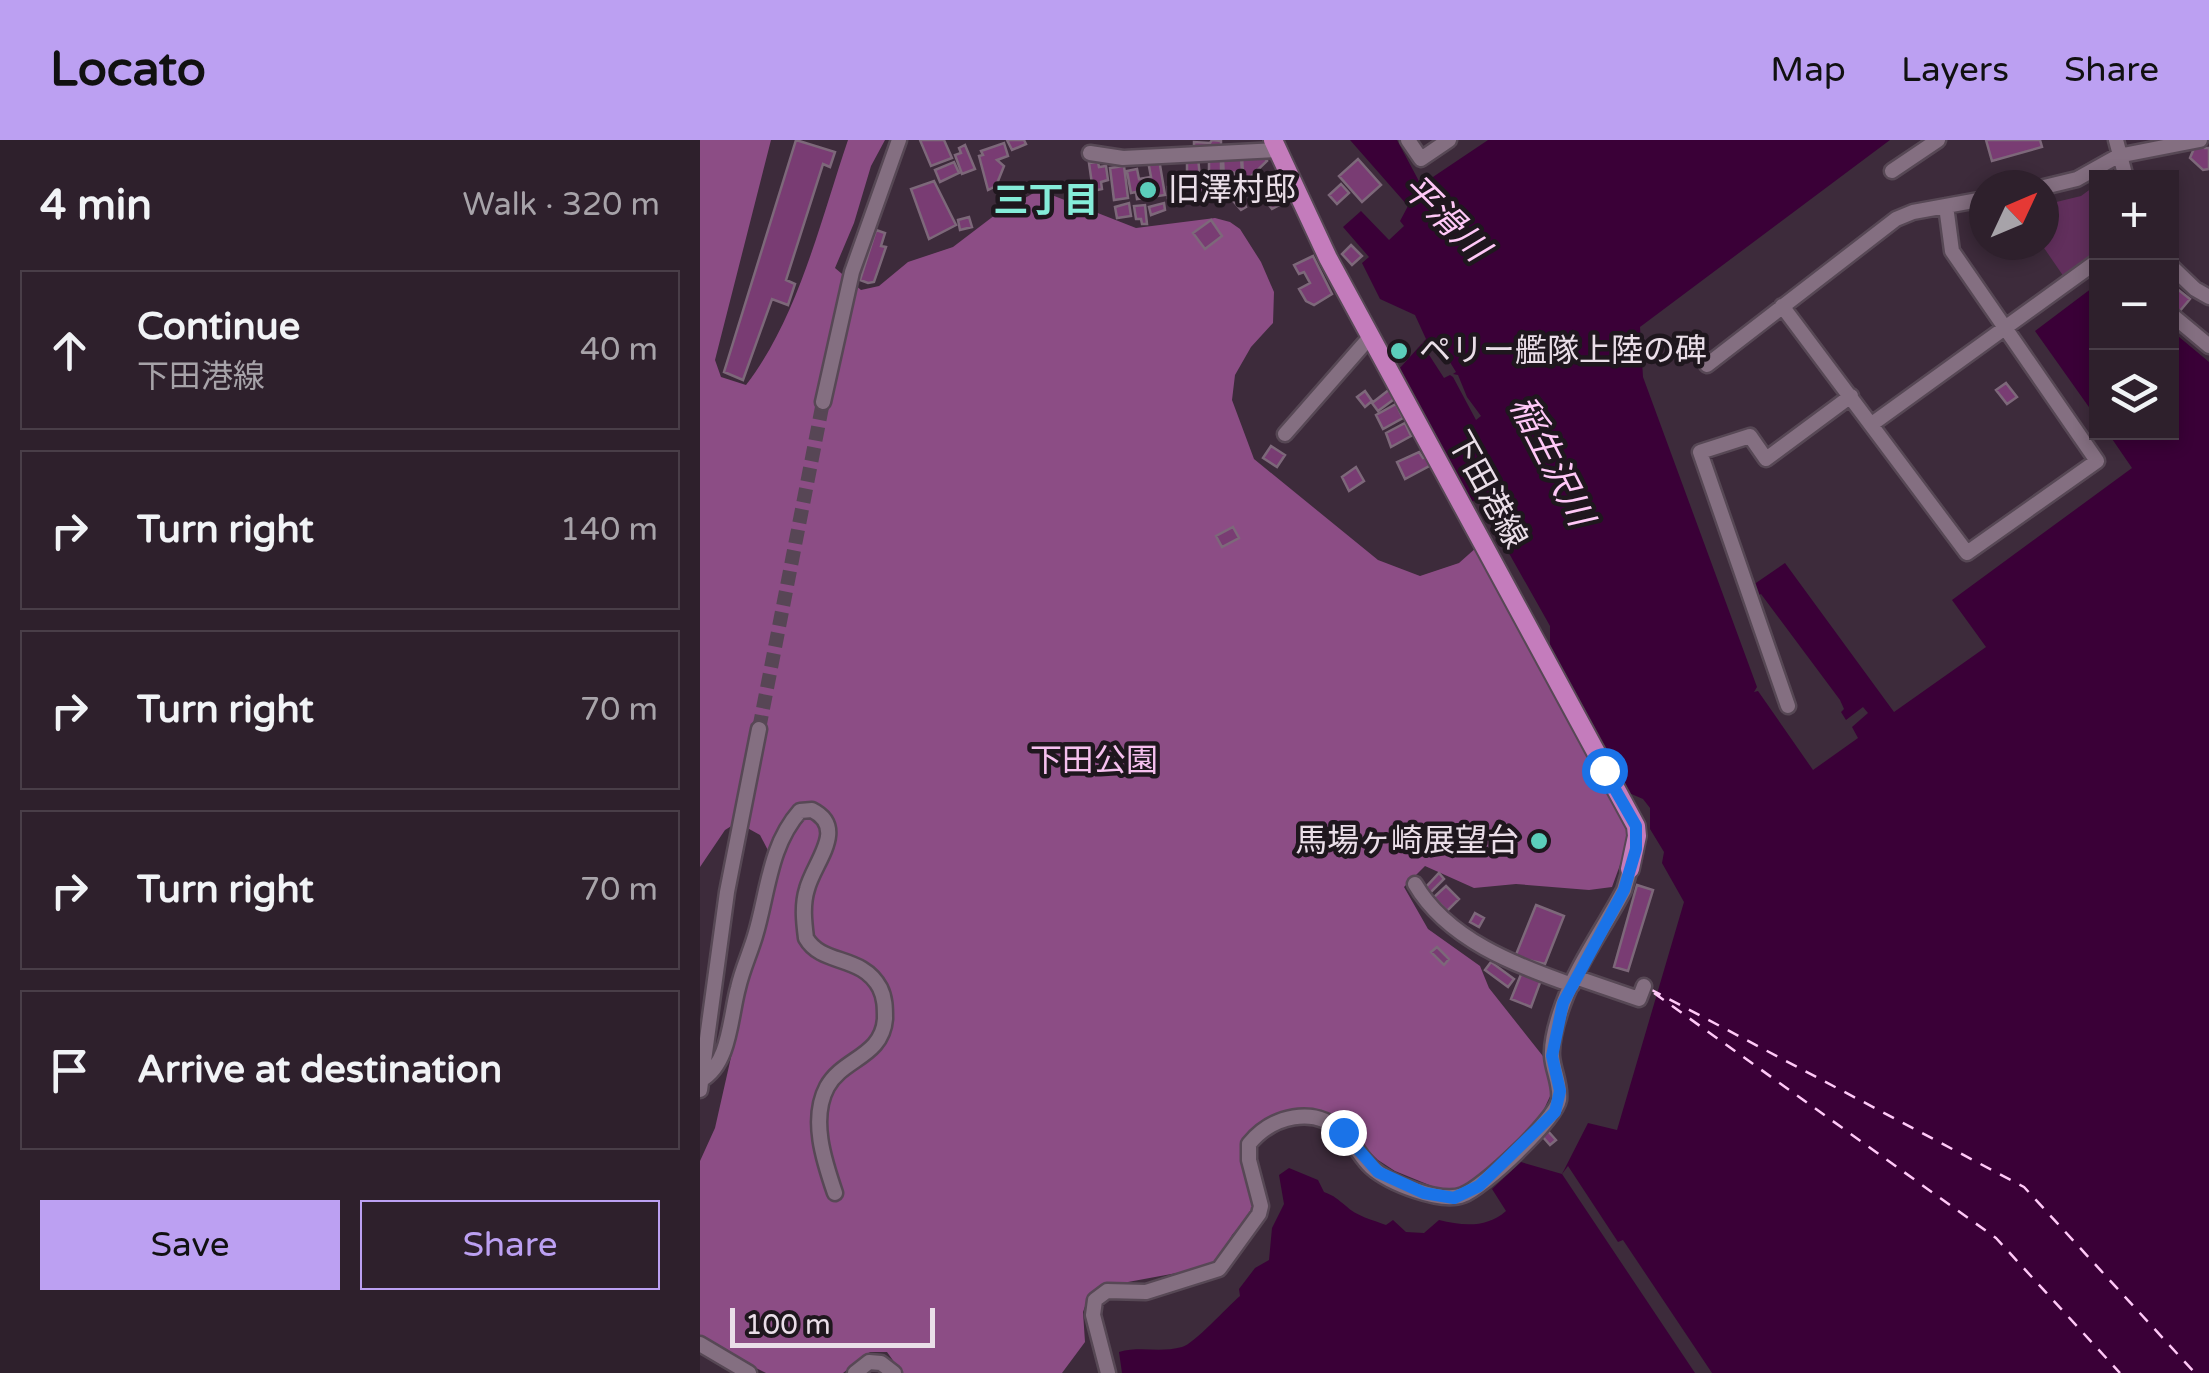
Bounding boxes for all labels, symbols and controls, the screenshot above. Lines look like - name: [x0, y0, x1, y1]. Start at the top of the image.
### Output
- text: Locato: [50, 41, 206, 99]
- text: Map: [1770, 49, 1846, 91]
- text: Layers: [1901, 49, 2009, 91]
- text: Share: [2064, 49, 2159, 91]
- water label: 平滑川: [1393, 166, 1500, 273]
- north arrow: [1969, 170, 2059, 260]
- map controls: [2089, 170, 2179, 440]
- button: +: [2089, 170, 2179, 260]
- place label: 旧澤村邸: [1168, 171, 1296, 209]
- marker: 旧澤村邸: [1137, 179, 1159, 201]
- text: 4 min: [40, 180, 152, 231]
- district label: 三丁目: [993, 180, 1099, 222]
- text: Walk · 320 m: [463, 186, 660, 224]
- button: −: [2089, 260, 2179, 350]
- text: Continue: [137, 304, 300, 350]
- icon: ahead: [42, 323, 97, 378]
- text: 40 m: [580, 331, 658, 369]
- place label: ペリー艦隊上陸の碑: [1419, 332, 1707, 370]
- marker: ペリー艦隊上陸の碑: [1388, 340, 1410, 362]
- button: layers: [2089, 350, 2179, 440]
- text: 下田港線: [137, 358, 265, 396]
- water label: 稲生沢川: [1501, 389, 1603, 536]
- street label: 下田港線: [1439, 425, 1535, 555]
- icon: right: [42, 503, 97, 558]
- text: Turn right: [137, 507, 314, 553]
- text: 140 m: [560, 511, 658, 549]
- icon: right: [42, 683, 97, 738]
- text: Turn right: [137, 687, 314, 733]
- text: 70 m: [580, 691, 658, 729]
- park label: 下田公園: [1030, 742, 1158, 780]
- route start: [1582, 748, 1628, 794]
- place label: 馬場ヶ崎展望台: [1295, 822, 1519, 860]
- marker: 馬場ヶ崎展望台: [1528, 830, 1550, 852]
- icon: right: [42, 863, 97, 918]
- text: Turn right: [137, 867, 314, 913]
- text: 70 m: [580, 871, 658, 909]
- icon: arrive: [42, 1043, 97, 1098]
- text: Arrive at destination: [137, 1047, 502, 1093]
- route end: [1321, 1110, 1367, 1156]
- button: Save: [40, 1200, 340, 1290]
- button: Share: [360, 1200, 660, 1290]
- scale bar: [730, 1303, 935, 1348]
- text: 100 m: [745, 1308, 831, 1342]

